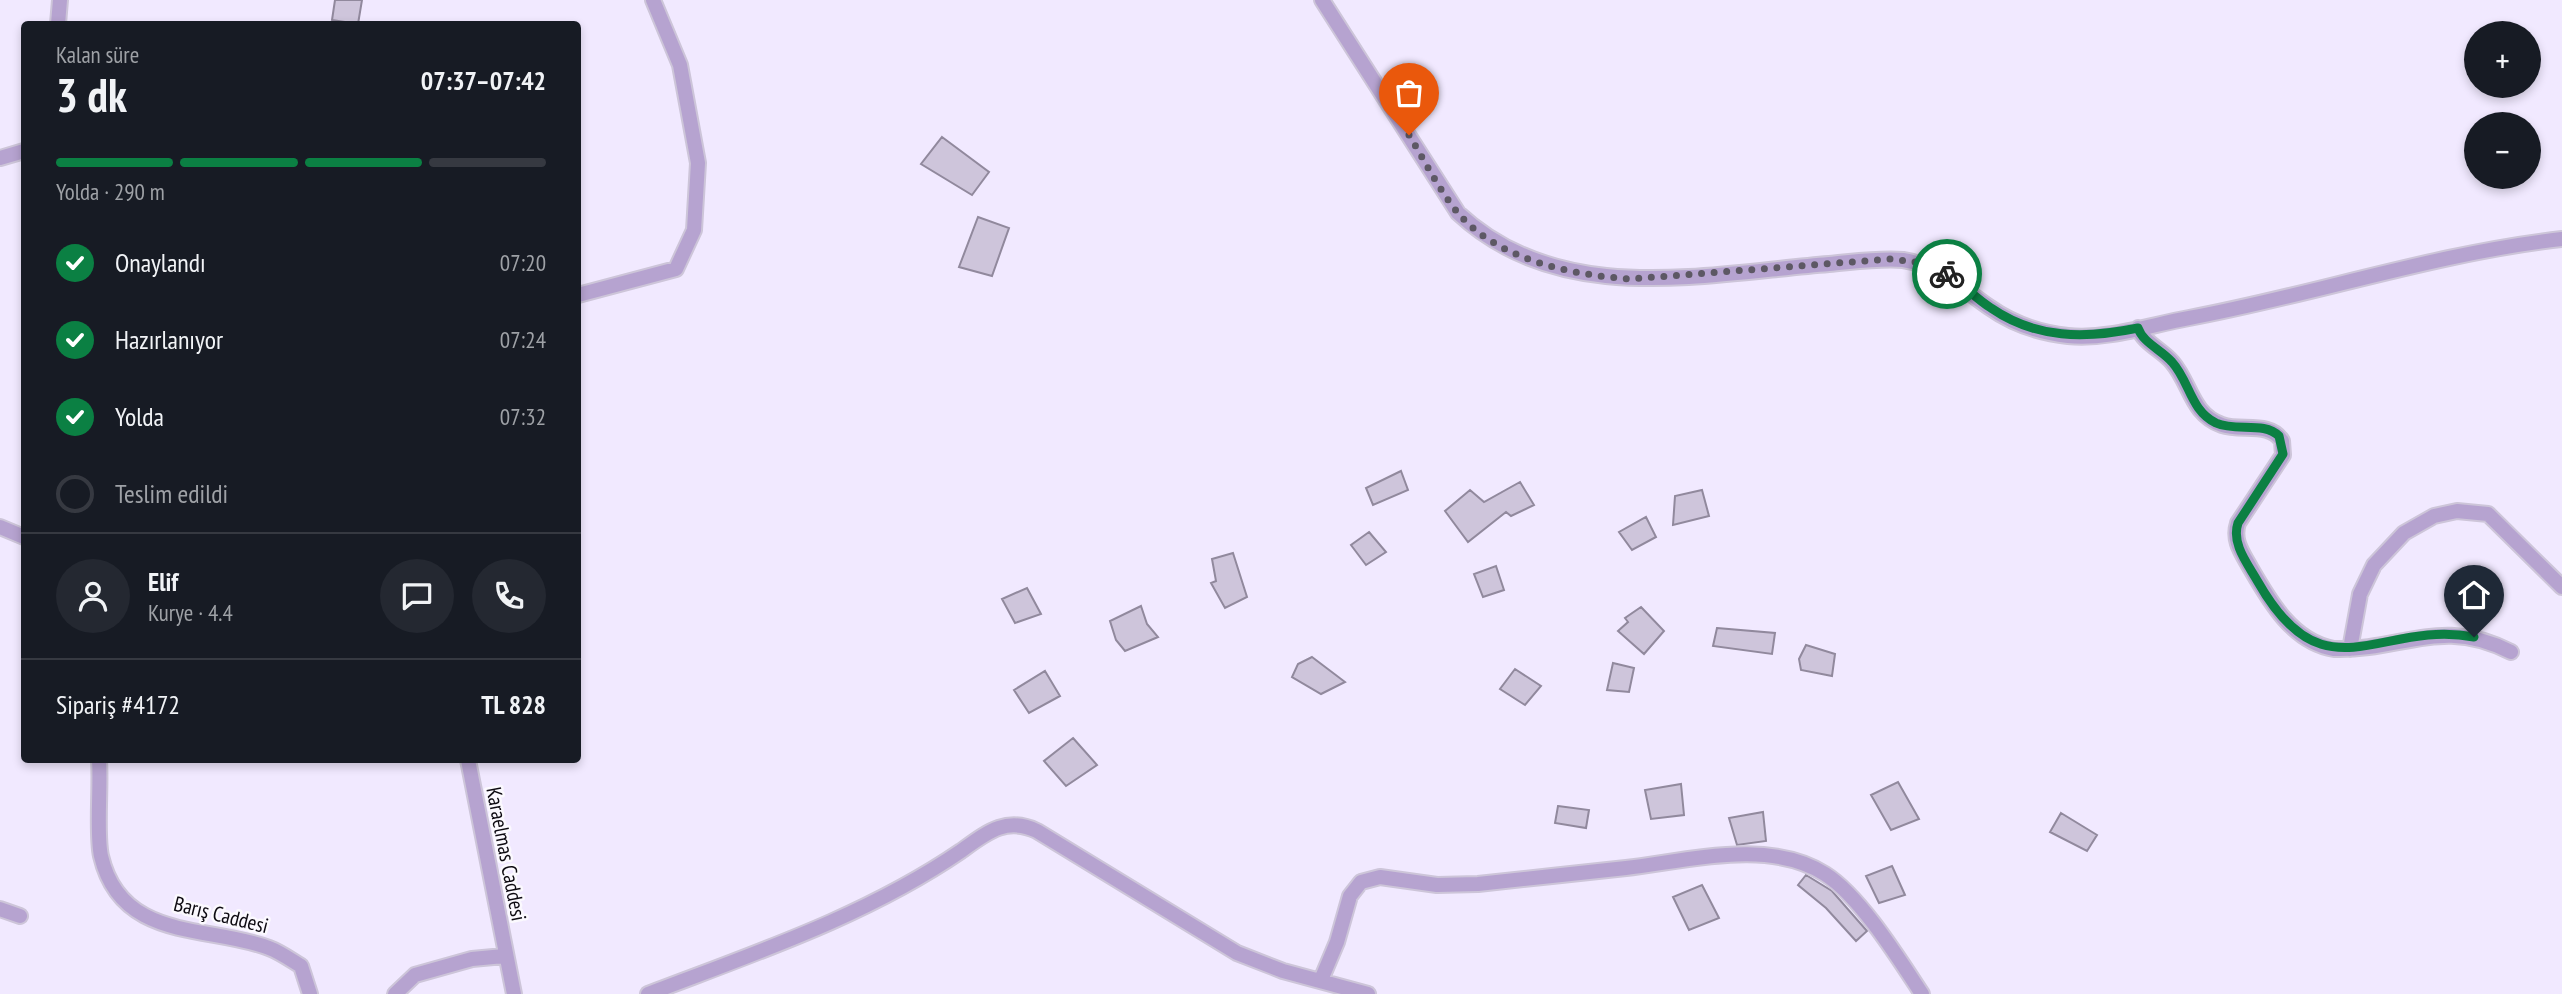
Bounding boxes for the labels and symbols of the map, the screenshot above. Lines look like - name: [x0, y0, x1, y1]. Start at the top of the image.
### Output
- pin: [1379, 63, 1439, 135]
- courier: [1912, 239, 1982, 309]
- pin: [2444, 565, 2504, 637]
- street label: Karaelmas Caddesi: [480, 785, 533, 923]
- street label: Barış Caddesi: [171, 890, 271, 939]

